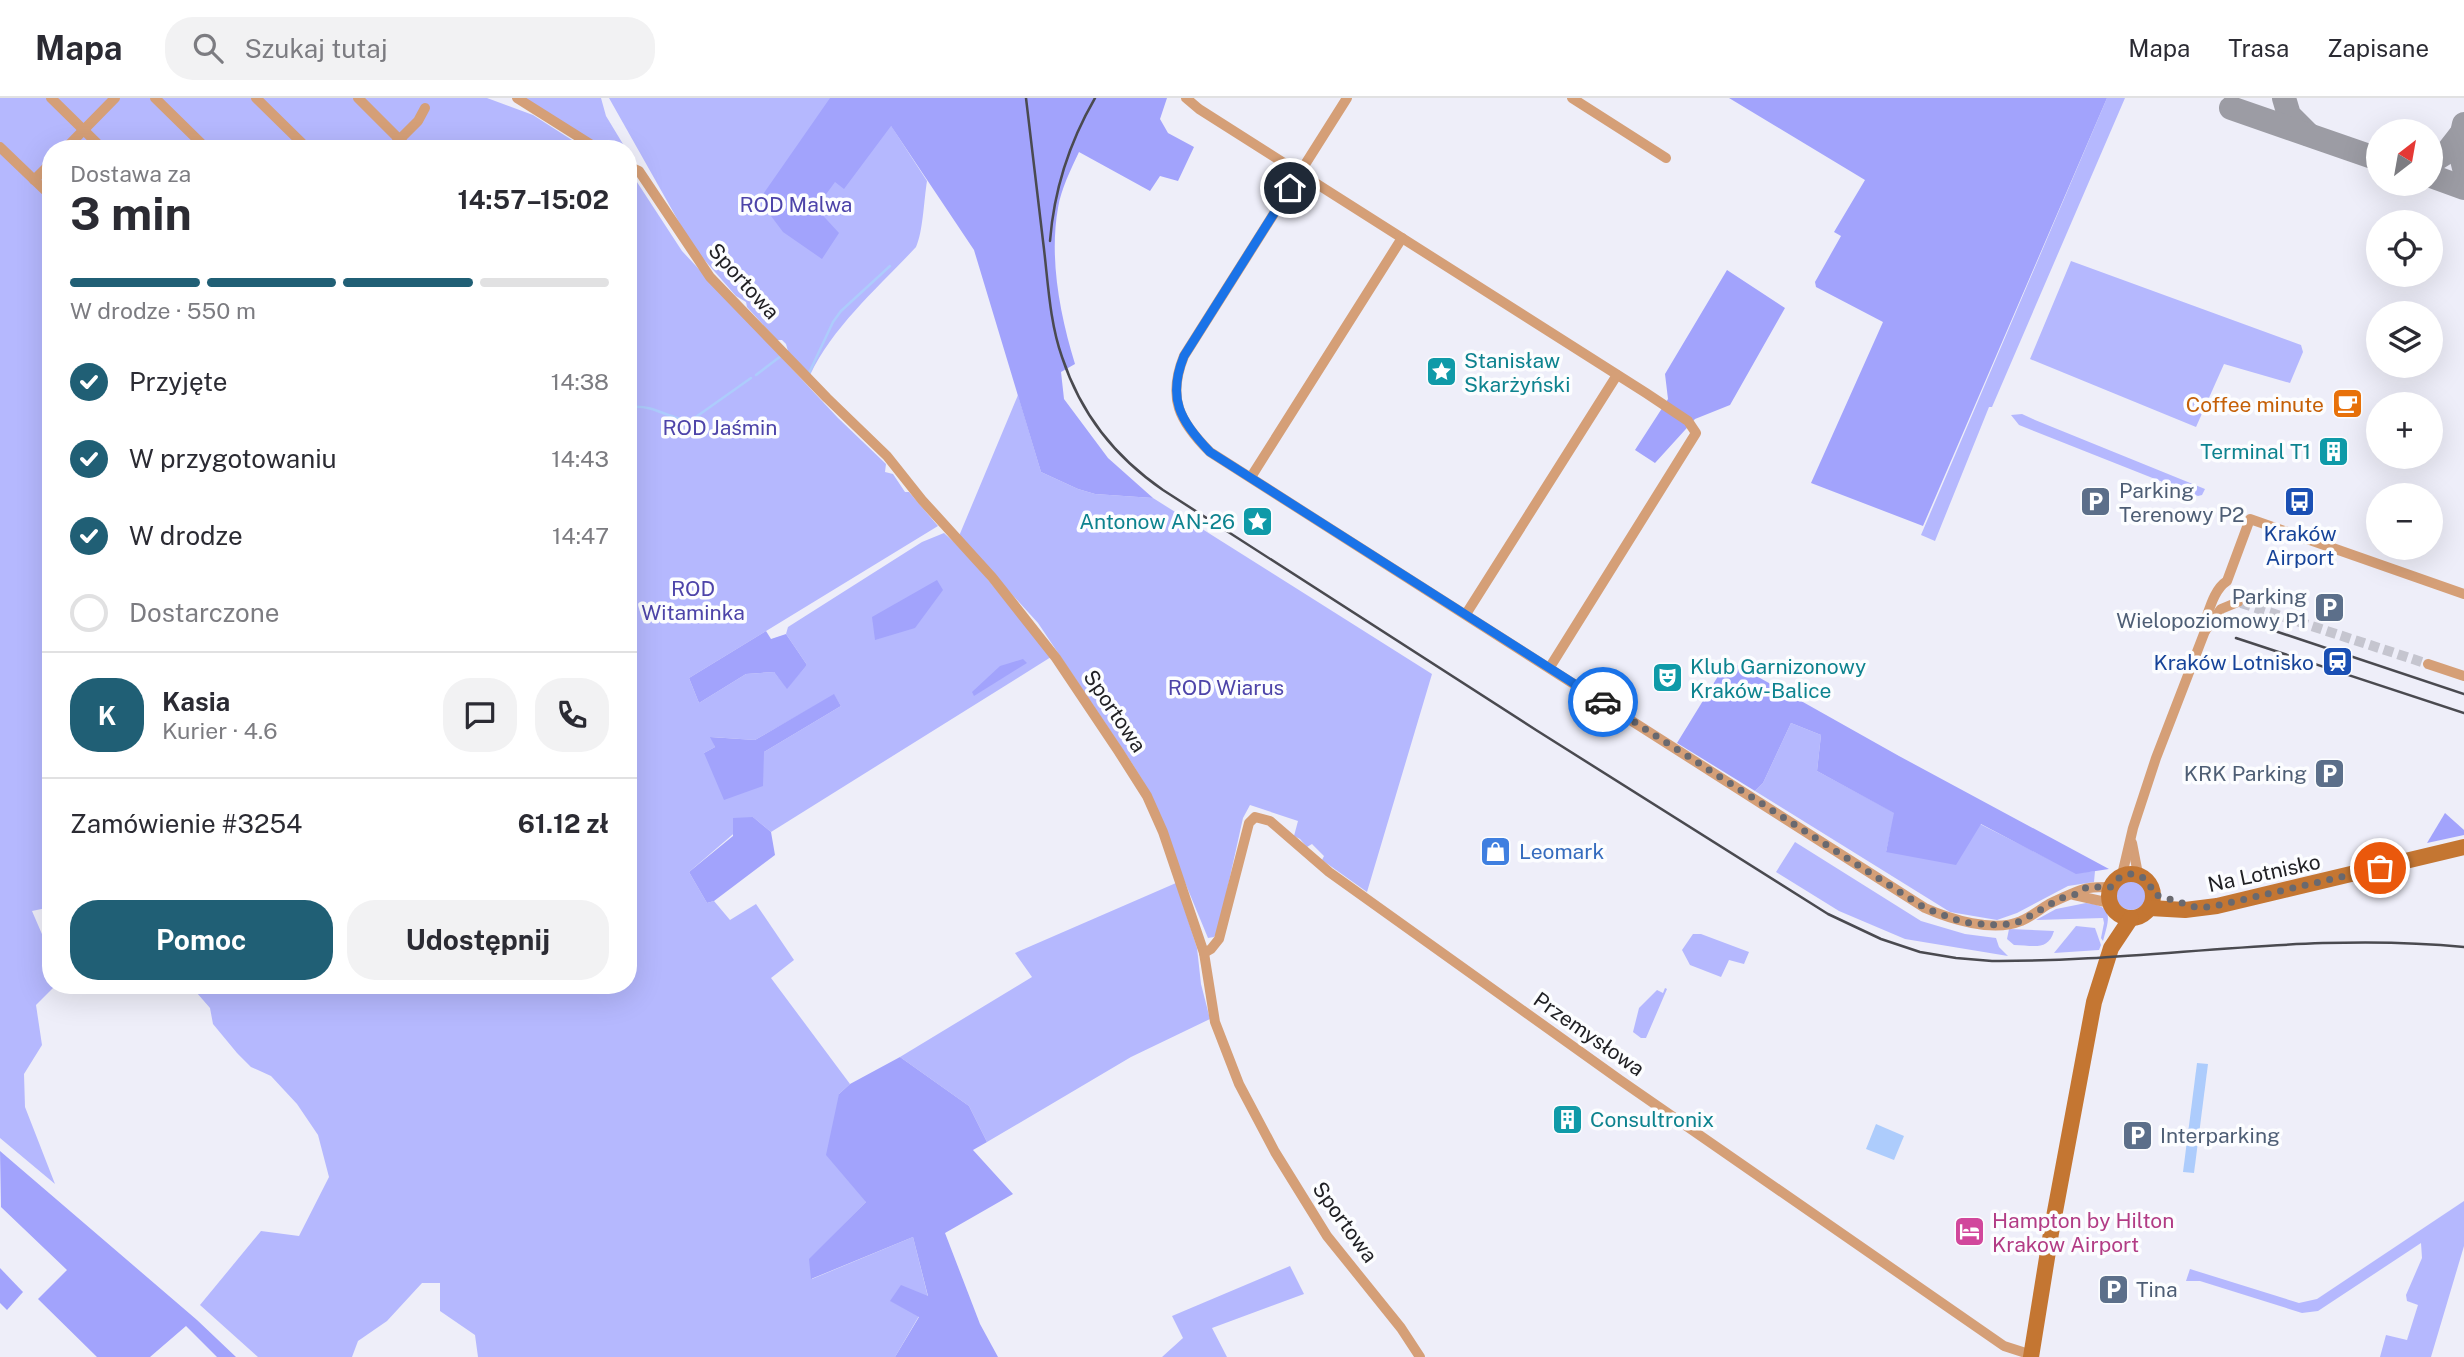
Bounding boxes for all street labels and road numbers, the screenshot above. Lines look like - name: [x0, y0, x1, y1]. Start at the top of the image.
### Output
- street label: Sportowa: [703, 238, 785, 324]
- street label: Sportowa: [1078, 665, 1152, 757]
- street label: Na Lotnisko: [2205, 849, 2323, 897]
- street label: Przemysłowa: [1529, 987, 1649, 1081]
- street label: Sportowa: [1307, 1177, 1383, 1267]

